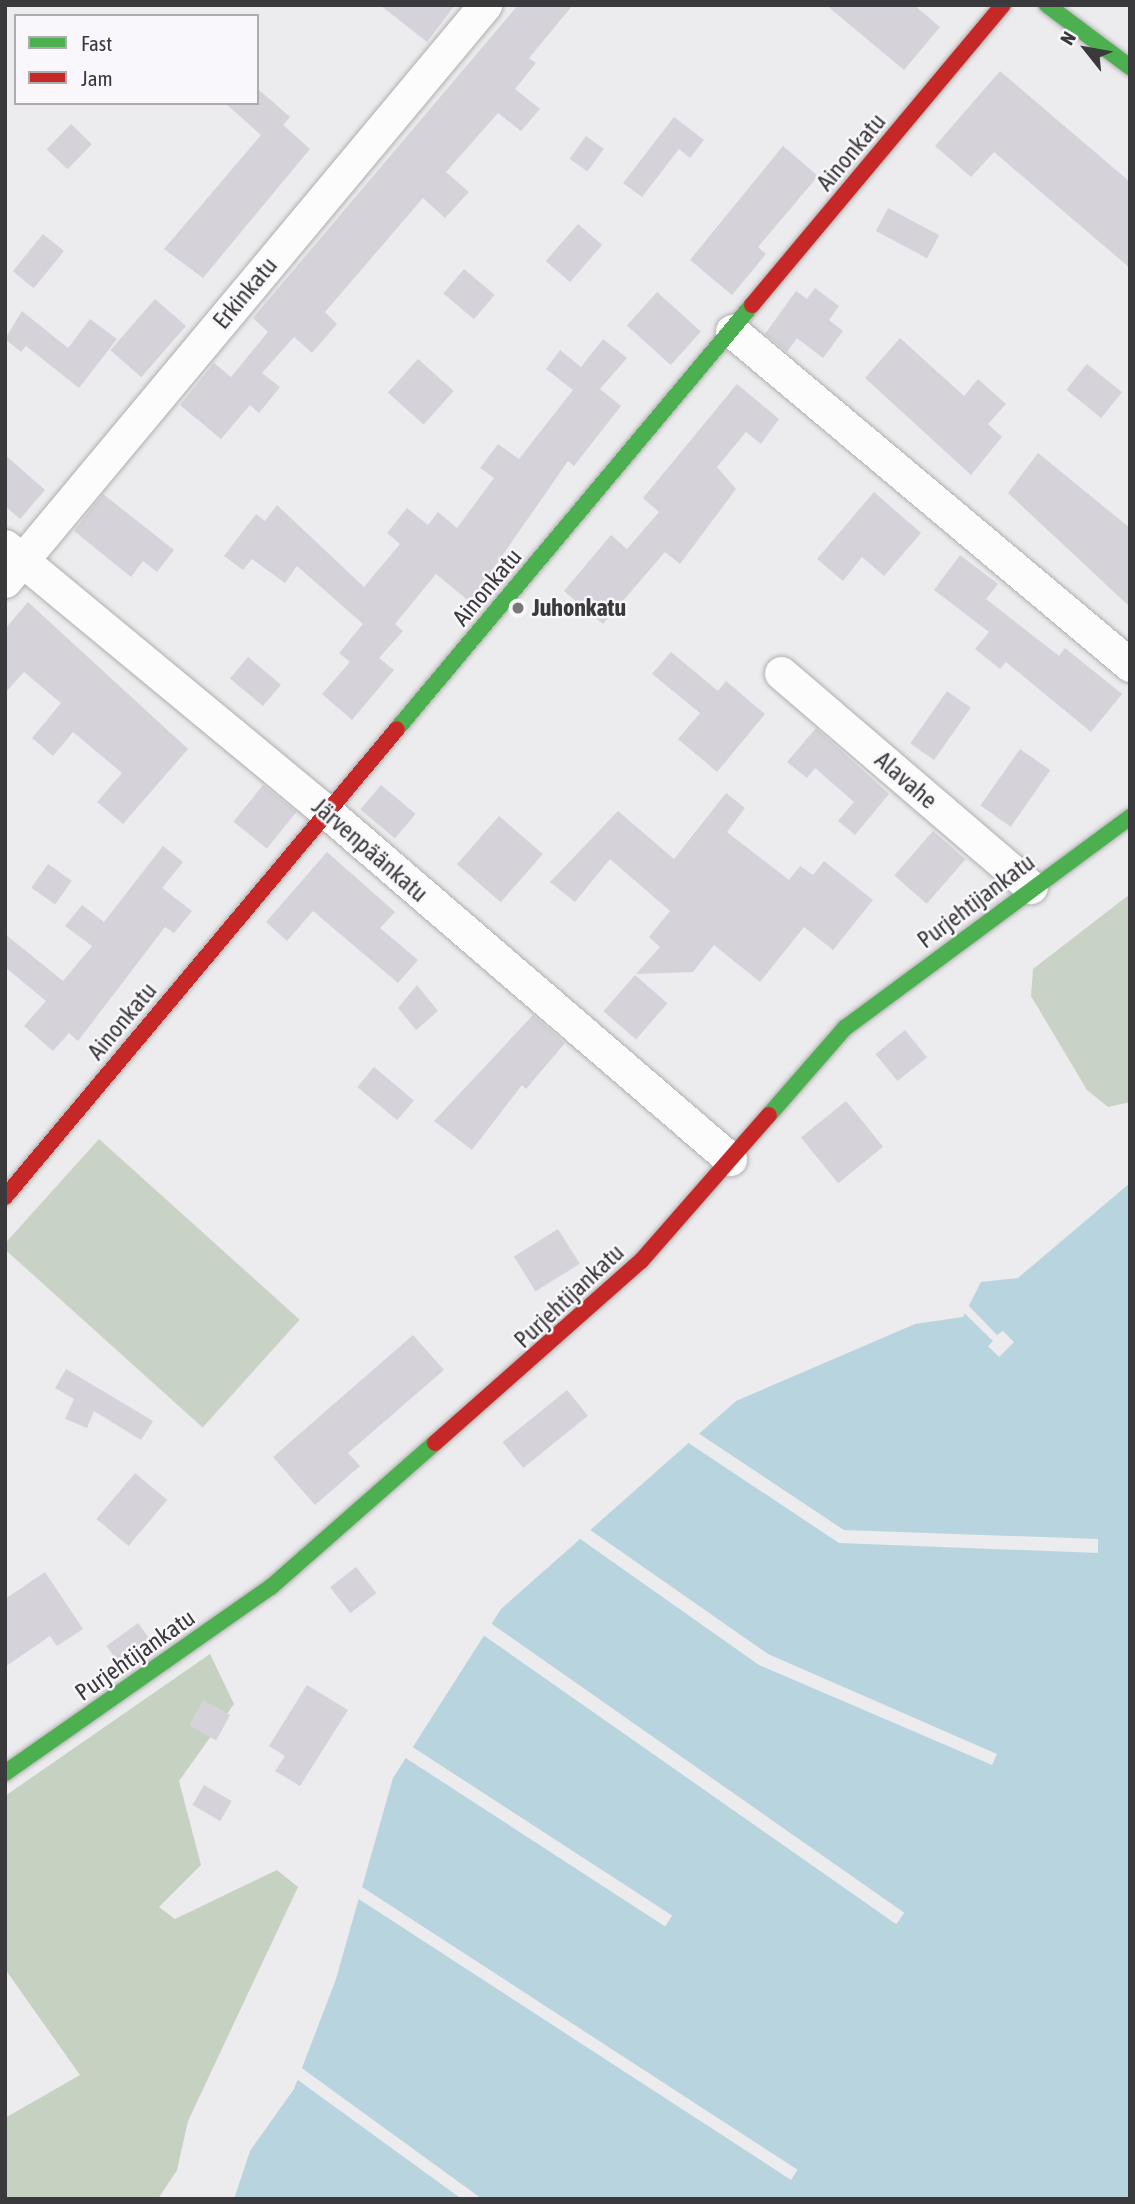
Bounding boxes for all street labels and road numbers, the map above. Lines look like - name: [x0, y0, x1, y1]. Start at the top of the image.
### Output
- street label: Ainonkatu: [810, 107, 892, 197]
- street label: Erkinkatu: [207, 251, 283, 335]
- street label: Ainonkatu: [446, 542, 528, 632]
- street label: Alavahe: [869, 745, 943, 815]
- street label: Järvenpäänkatu: [306, 792, 434, 908]
- street label: Purjehtijankatu: [912, 848, 1040, 954]
- street label: Ainonkatu: [81, 976, 163, 1066]
- street label: Purjehtijankatu: [508, 1238, 630, 1354]
- street label: Purjehtijankatu: [70, 1603, 200, 1707]

